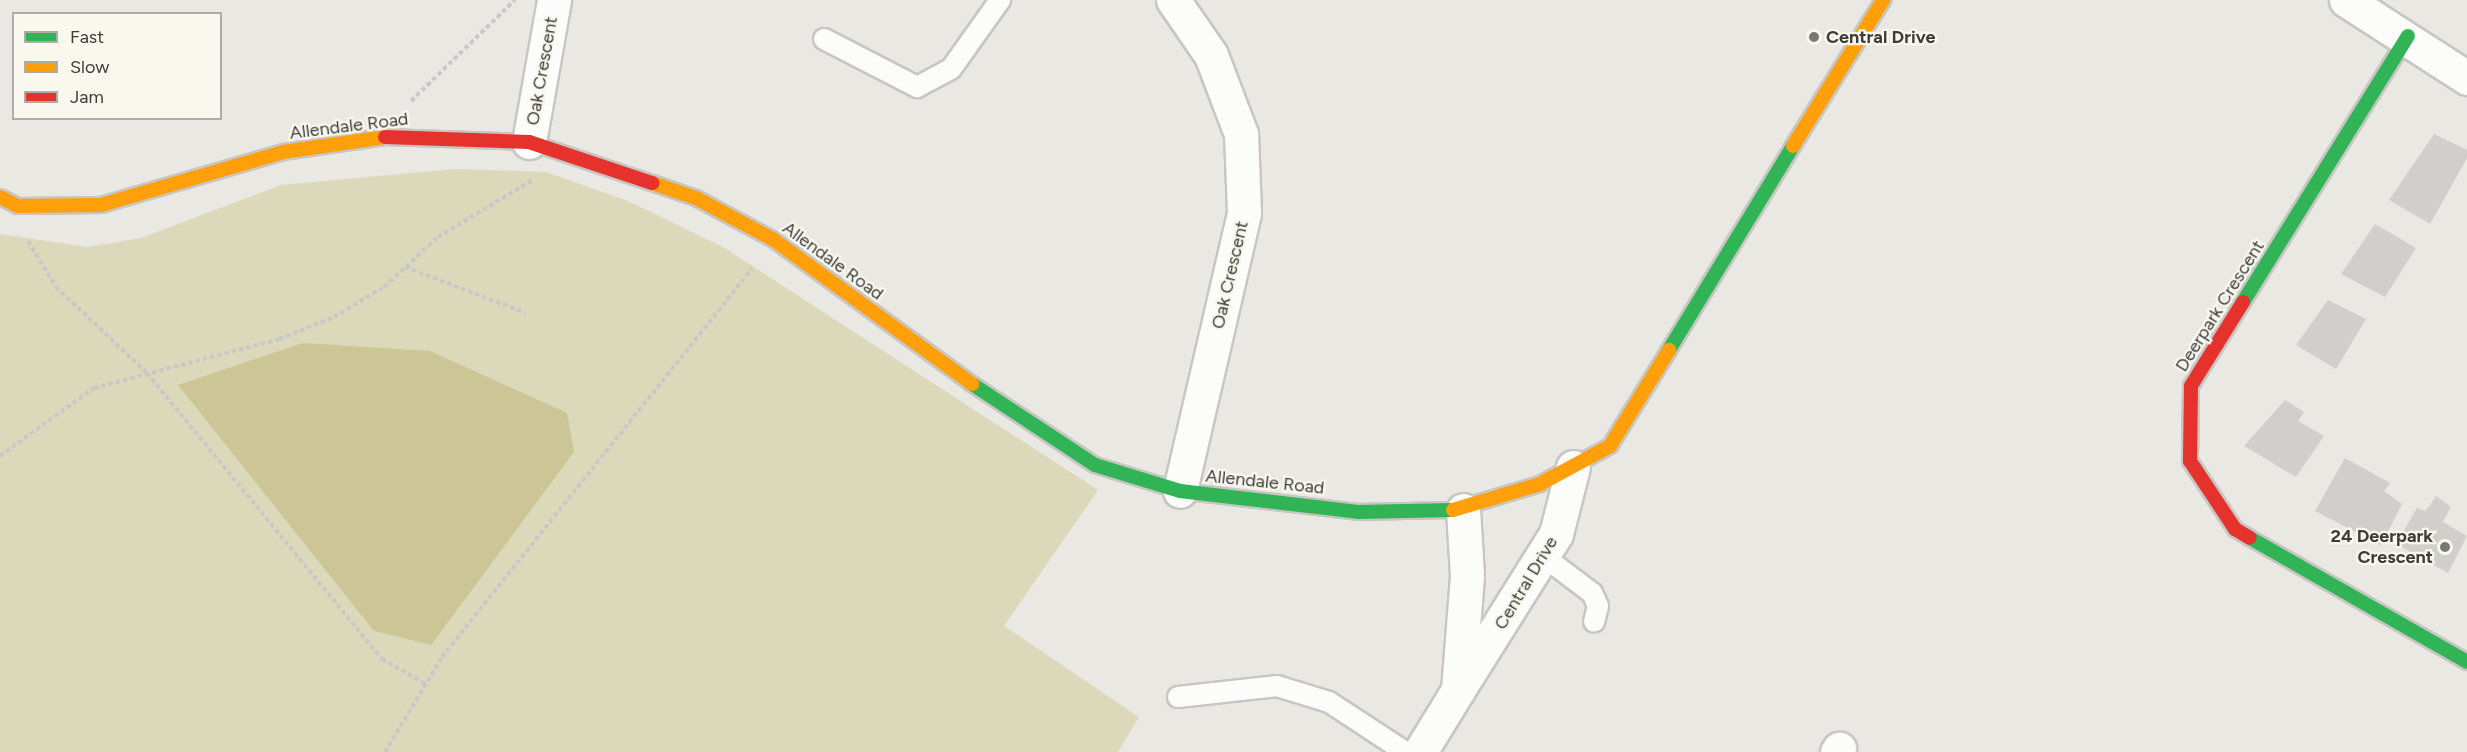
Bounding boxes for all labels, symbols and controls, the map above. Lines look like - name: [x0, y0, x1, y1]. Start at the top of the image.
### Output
- legend: [12, 12, 222, 120]
- street label: Oak Crescent: [522, 15, 562, 127]
- text: Fast: [70, 26, 104, 48]
- place label: Central Drive: [1826, 26, 1935, 48]
- marker: Central Drive: [1807, 30, 1821, 44]
- text: Slow: [70, 56, 109, 78]
- text: Jam: [70, 86, 104, 108]
- street label: Allendale Road: [288, 108, 410, 144]
- street label: Allendale Road: [778, 217, 888, 305]
- street label: Oak Crescent: [1207, 219, 1253, 331]
- street label: Deerpark Crescent: [2171, 236, 2269, 376]
- street label: Allendale Road: [1205, 465, 1325, 499]
- place label: 24 Deerpark Crescent: [2331, 526, 2433, 568]
- street label: Central Drive: [1490, 532, 1562, 634]
- marker: 24 Deerpark Crescent: [2438, 540, 2452, 554]

